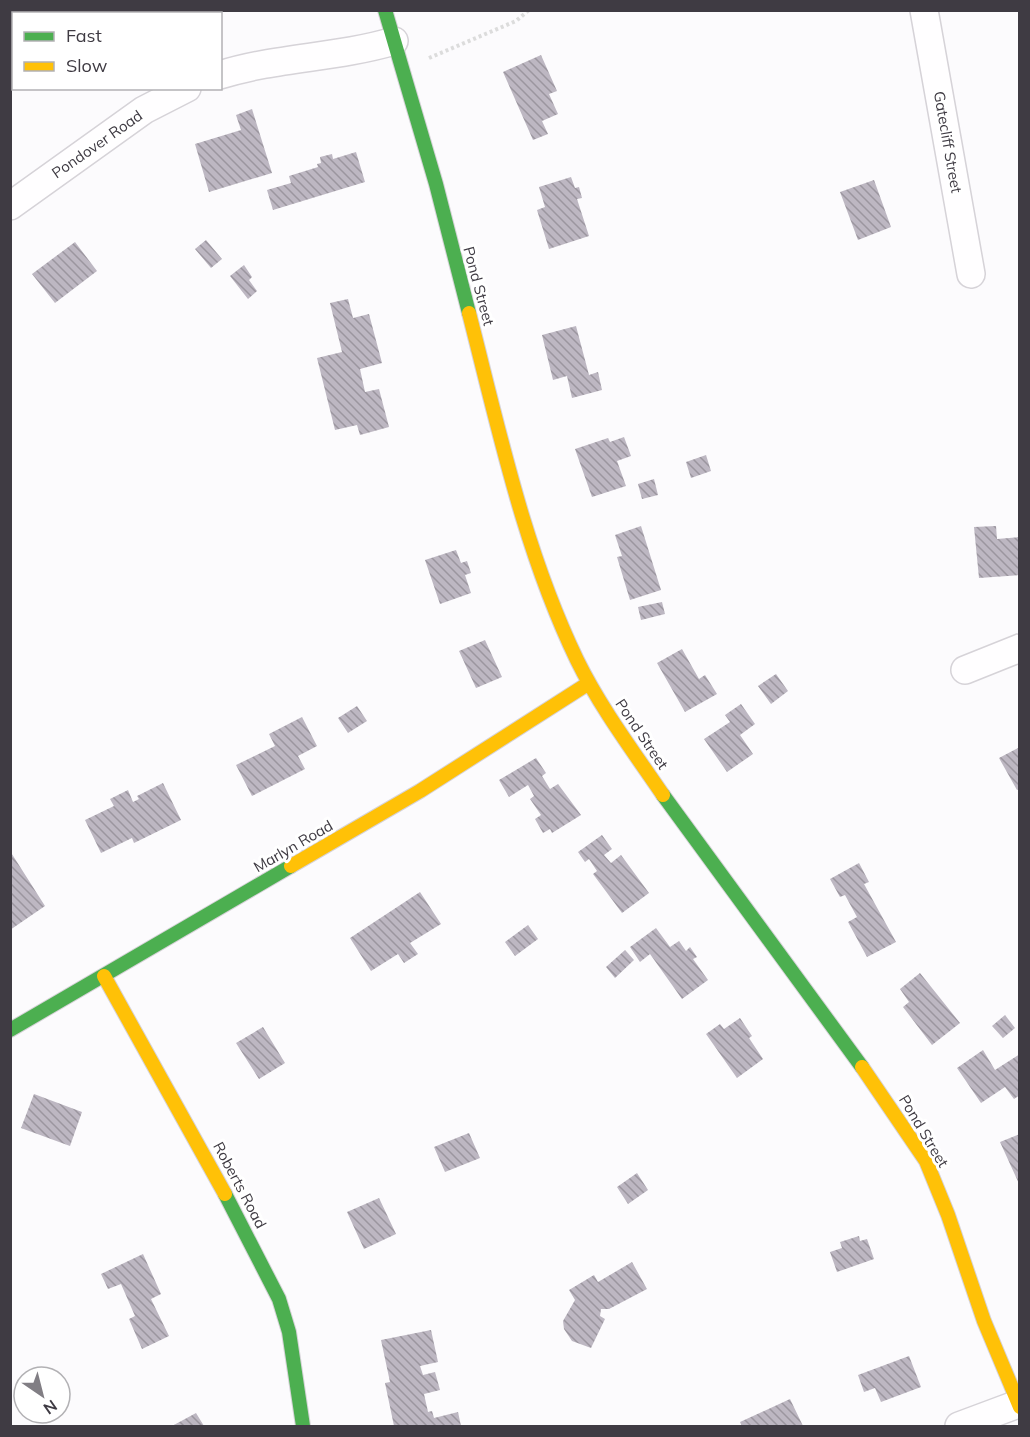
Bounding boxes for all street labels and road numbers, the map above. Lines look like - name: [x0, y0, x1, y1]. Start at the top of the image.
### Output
- street label: Gatecliff Street: [930, 90, 966, 194]
- street label: Pondover Road: [48, 106, 146, 182]
- street label: Pond Street: [459, 244, 499, 328]
- street label: Pond Street: [611, 695, 673, 773]
- street label: Marlyn Road: [250, 816, 336, 876]
- street label: Pond Street: [895, 1091, 953, 1171]
- street label: Roberts Road: [209, 1139, 271, 1231]

